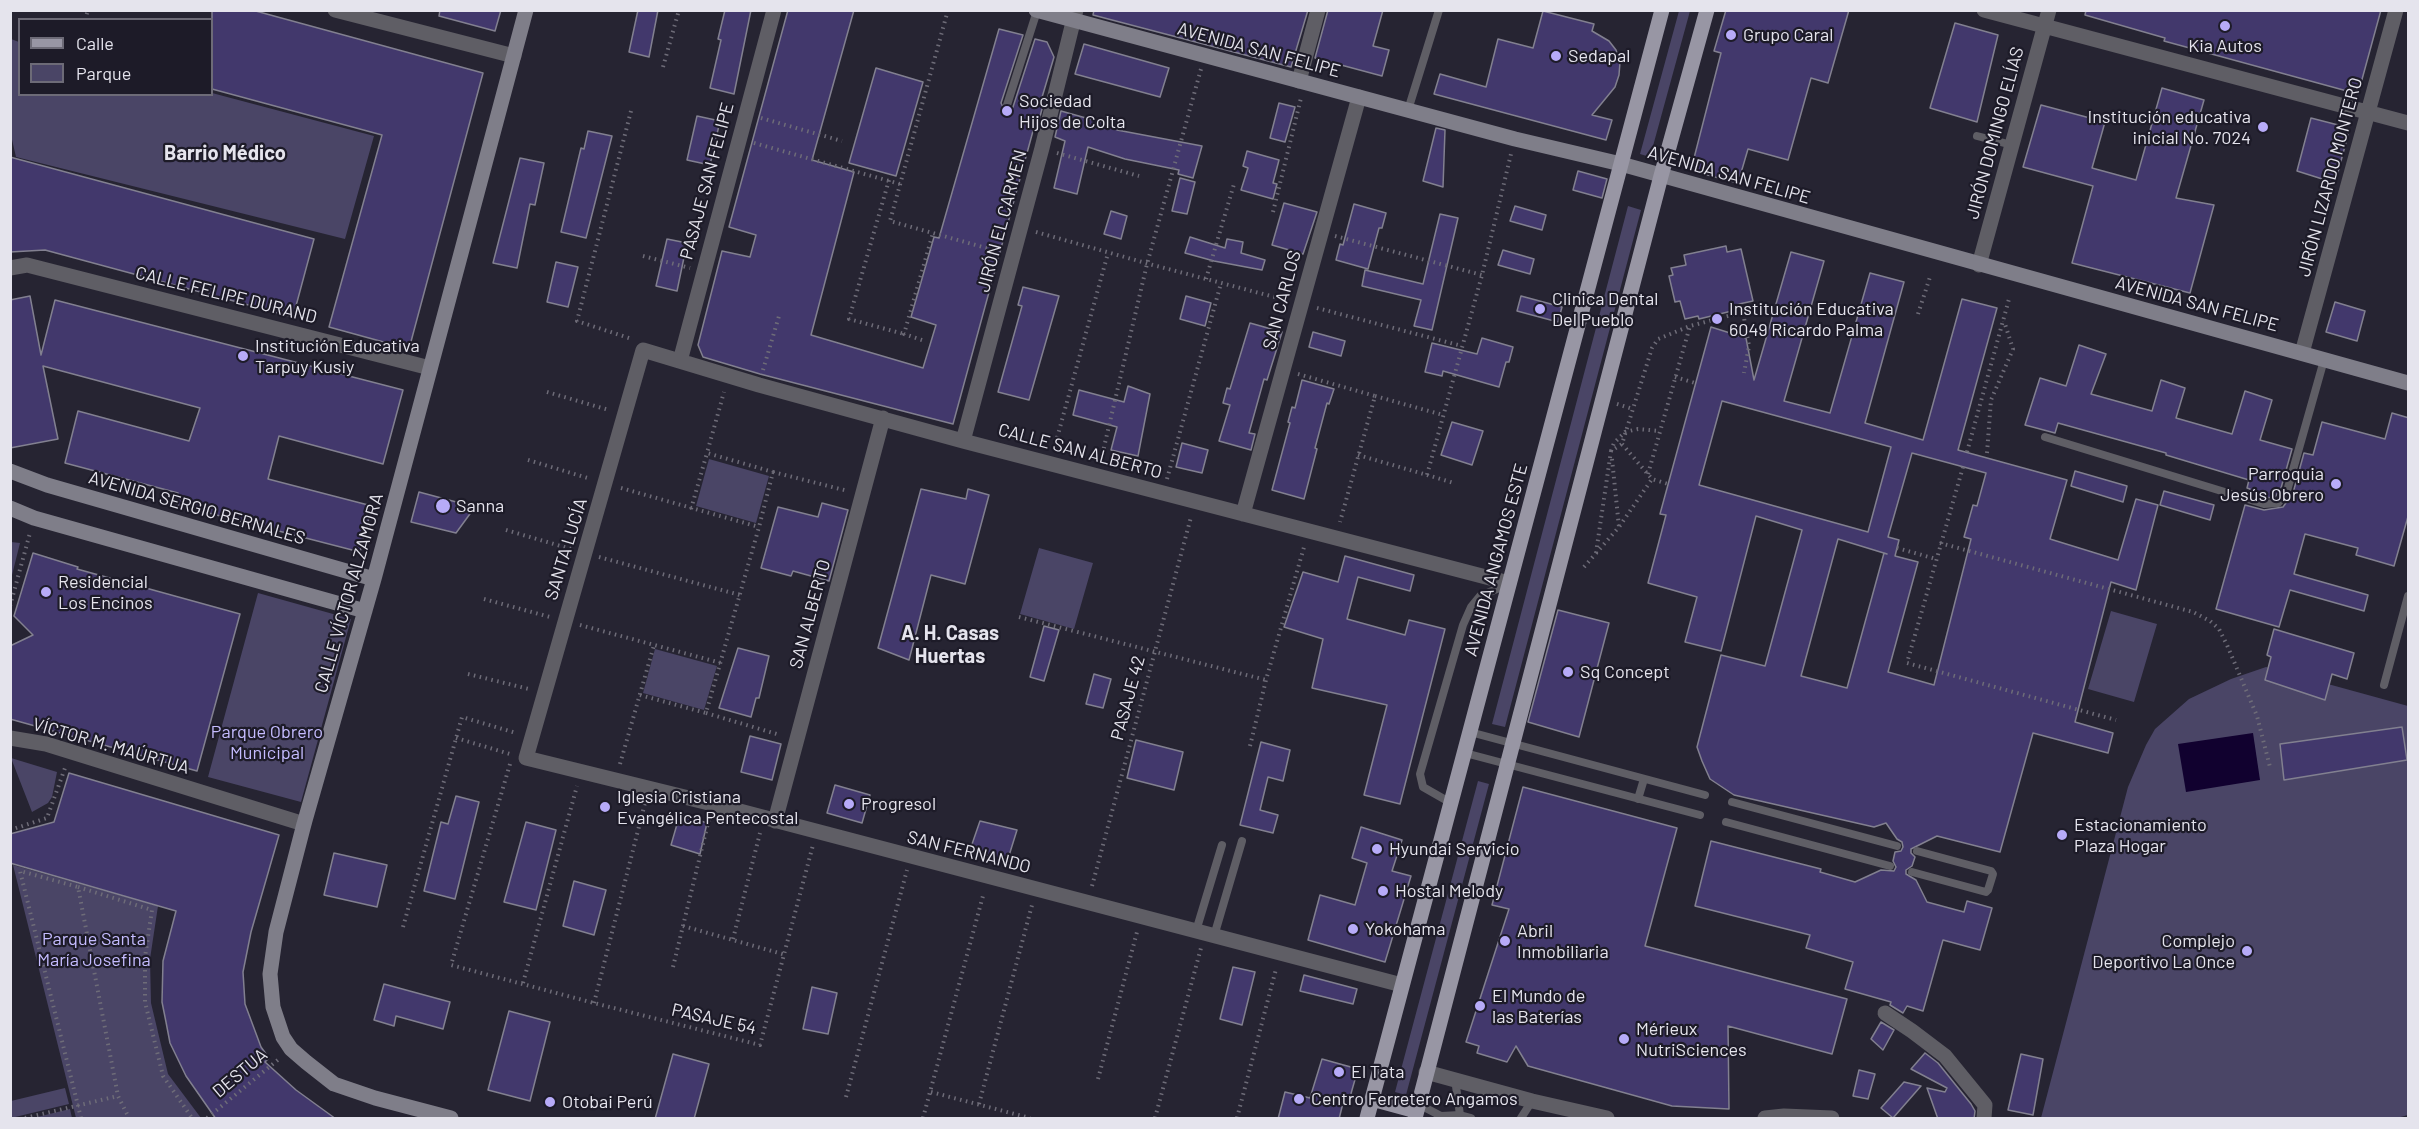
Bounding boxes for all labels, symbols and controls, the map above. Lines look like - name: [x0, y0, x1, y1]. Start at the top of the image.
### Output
- legend: [18, 18, 213, 96]
- street label: AVENIDA SAN FELIPE: [1175, 18, 1343, 82]
- marker: Kia Autos: [2218, 19, 2232, 33]
- place label: Grupo Caral: [1743, 24, 1833, 46]
- marker: Grupo Caral: [1724, 28, 1738, 42]
- text: Calle: [76, 32, 114, 54]
- place label: Kia Autos: [2188, 35, 2262, 57]
- place label: Sedapal: [1568, 45, 1630, 67]
- street label: JIRÓN DOMINGO ELÍAS: [1962, 45, 2028, 221]
- marker: Sedapal: [1549, 49, 1563, 63]
- text: Parque: [76, 62, 131, 84]
- street label: JIRÓN LIZARDO MONTERO: [2293, 75, 2367, 279]
- place label: Sociedad Hijos de Colta: [1019, 90, 1125, 132]
- street label: PASAJE SAN FELIPE: [676, 100, 738, 262]
- marker: Sociedad Hijos de Colta: [1000, 104, 1014, 118]
- place label: Institución educativa inicial No. 7024: [2088, 106, 2251, 148]
- marker: Institución educativa inicial No. 7024: [2256, 120, 2270, 134]
- district label: Barrio Médico: [164, 141, 286, 165]
- street label: AVENIDA SAN FELIPE: [1645, 141, 1813, 209]
- street label: JIRÓN EL CARMEN: [973, 147, 1031, 295]
- street label: SAN CARLOS: [1258, 248, 1306, 352]
- street label: CALLE FELIPE DURAND: [133, 262, 319, 328]
- street label: AVENIDA SAN FELIPE: [2113, 272, 2281, 336]
- place label: Clinica Dental Del Pueblo: [1552, 288, 1658, 330]
- place label: Institución Educativa 6049 Ricardo Palma: [1729, 298, 1894, 340]
- marker: Clinica Dental Del Pueblo: [1533, 302, 1547, 316]
- marker: Institución Educativa 6049 Ricardo Palma: [1710, 312, 1724, 326]
- place label: Institución Educativa Tarpuy Kusiy: [255, 335, 420, 378]
- marker: Institución Educativa Tarpuy Kusiy: [236, 349, 250, 363]
- street label: CALLE SAN ALBERTO: [996, 419, 1164, 483]
- street label: AVENIDA ANGAMOS ESTE: [1460, 461, 1532, 659]
- place label: Parroquia Jesús Obrero: [2220, 463, 2324, 506]
- street label: AVENIDA SERGIO BERNALES: [86, 467, 308, 549]
- marker: Parroquia Jesús Obrero: [2329, 477, 2343, 491]
- street label: CALLE VÍCTOR ALZAMORA: [310, 491, 388, 695]
- place label: Sanna: [456, 495, 504, 517]
- street label: SANTA LUCÍA: [540, 495, 592, 603]
- marker: Sanna: [434, 497, 452, 515]
- street label: SAN ALBERTO: [785, 557, 835, 671]
- place label: Residencial Los Encinos: [58, 571, 153, 614]
- marker: Residencial Los Encinos: [39, 585, 53, 599]
- district label: A. H. Casas Huertas: [901, 621, 999, 668]
- street label: PASAJE 42: [1106, 653, 1150, 743]
- place label: Sq Concept: [1580, 661, 1670, 683]
- marker: Sq Concept: [1561, 665, 1575, 679]
- street label: VÍCTOR M. MAÚRTUA: [30, 713, 192, 779]
- park label: Parque Obrero Municipal: [211, 721, 323, 764]
- place label: Iglesia Cristiana Evangélica Pentecostal: [617, 786, 798, 828]
- place label: Progresol: [861, 793, 936, 815]
- marker: Progresol: [842, 797, 856, 811]
- marker: Iglesia Cristiana Evangélica Pentecostal: [598, 800, 612, 814]
- place label: Estacionamiento Plaza Hogar: [2074, 814, 2207, 856]
- street label: SAN FERNANDO: [905, 826, 1033, 878]
- marker: Estacionamiento Plaza Hogar: [2055, 828, 2069, 842]
- place label: Hyundai Servicio: [1389, 838, 1520, 860]
- marker: Hyundai Servicio: [1370, 842, 1384, 856]
- place label: Hostal Melody: [1395, 880, 1503, 902]
- marker: Hostal Melody: [1376, 884, 1390, 898]
- place label: Yokohama: [1365, 918, 1445, 940]
- place label: Abril Inmobiliaria: [1517, 920, 1609, 962]
- marker: Yokohama: [1346, 922, 1360, 936]
- park label: Parque Santa María Josefina: [37, 928, 151, 970]
- place label: Complejo Deportivo La Once: [2092, 930, 2235, 972]
- marker: Abril Inmobiliaria: [1498, 934, 1512, 948]
- marker: Complejo Deportivo La Once: [2240, 944, 2254, 958]
- place label: El Mundo de las Baterías: [1492, 985, 1585, 1028]
- street label: PASAJE 54: [670, 999, 758, 1039]
- marker: El Mundo de las Baterías: [1473, 999, 1487, 1013]
- place label: Mérieux NutriSciences: [1636, 1018, 1747, 1060]
- marker: Mérieux NutriSciences: [1617, 1032, 1631, 1046]
- street label: DESTUA: [208, 1044, 272, 1102]
- place label: El Tata: [1351, 1061, 1404, 1083]
- marker: El Tata: [1332, 1065, 1346, 1079]
- place label: Centro Ferretero Angamos: [1311, 1088, 1518, 1110]
- place label: Otobai Perú: [562, 1091, 653, 1113]
- marker: Centro Ferretero Angamos: [1292, 1092, 1306, 1106]
- marker: Otobai Perú: [543, 1095, 557, 1109]

